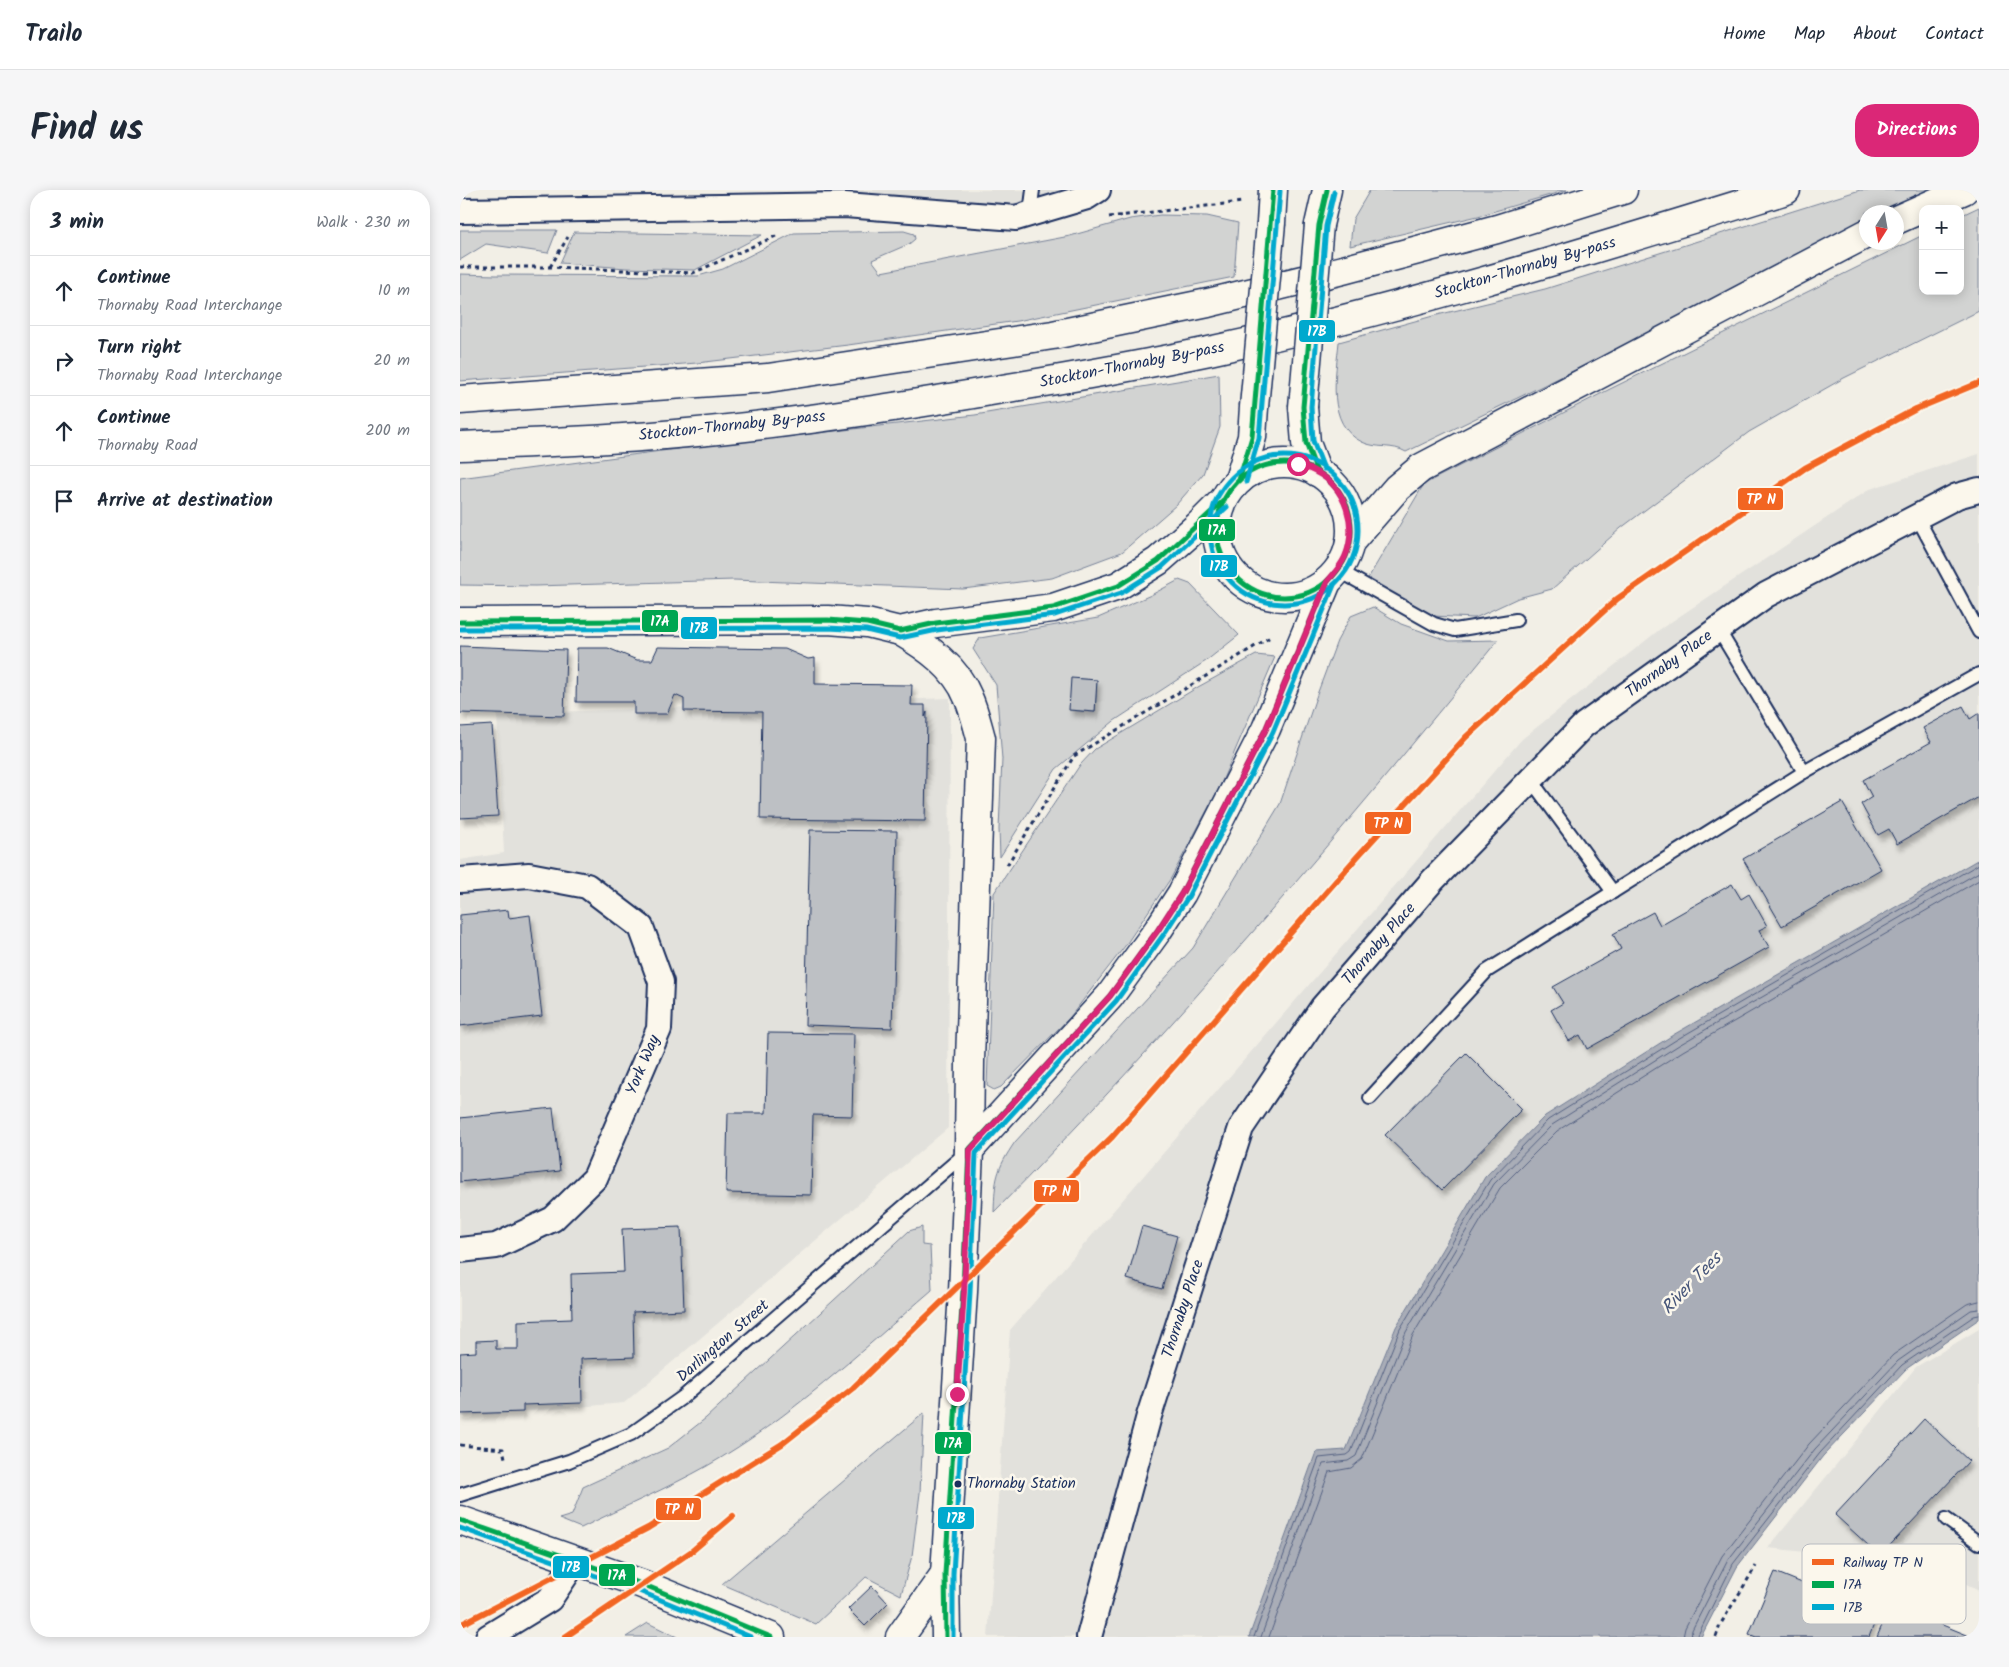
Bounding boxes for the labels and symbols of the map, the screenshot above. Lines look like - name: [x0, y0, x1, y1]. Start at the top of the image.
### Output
- north arrow: [1859, 205, 1904, 250]
- street label: Stockton-Thornaby By-pass: [1431, 230, 1619, 306]
- line badge: 17B: [1298, 319, 1336, 343]
- text: 17B: [1307, 321, 1327, 343]
- street label: Stockton-Thornaby By-pass: [1037, 335, 1227, 395]
- street label: Stockton-Thornaby By-pass: [637, 404, 827, 448]
- route start: [1287, 453, 1310, 476]
- line badge: TP N: [1737, 487, 1784, 511]
- text: TP N: [1746, 489, 1776, 511]
- line badge: 17A: [1198, 518, 1236, 542]
- text: 17A: [1207, 520, 1227, 542]
- line badge: 17B: [1200, 554, 1238, 578]
- text: 17B: [1209, 556, 1229, 578]
- line badge: 17A: [641, 609, 679, 633]
- text: 17A: [650, 611, 670, 633]
- line badge: 17B: [680, 616, 718, 640]
- text: 17B: [689, 618, 709, 640]
- street label: Thornaby Place: [1620, 624, 1718, 704]
- line badge: TP N: [1364, 811, 1412, 835]
- text: TP N: [1373, 813, 1403, 835]
- street label: Thornaby Place: [1336, 897, 1422, 991]
- street label: York Way: [619, 1031, 667, 1099]
- line badge: TP N: [1033, 1179, 1080, 1203]
- text: TP N: [1041, 1181, 1071, 1203]
- water label: River Tees: [1655, 1244, 1731, 1322]
- street label: Thornaby Place: [1155, 1256, 1211, 1362]
- street label: Darlington Street: [671, 1293, 776, 1388]
- route end: [946, 1383, 969, 1406]
- line badge: 17A: [934, 1431, 972, 1455]
- text: 17A: [943, 1433, 963, 1455]
- place label: Thornaby Station: [967, 1472, 1076, 1496]
- marker: Thornaby Station: [953, 1479, 963, 1489]
- line badge: TP N: [655, 1497, 702, 1521]
- text: TP N: [664, 1499, 694, 1521]
- line badge: 17B: [937, 1506, 975, 1530]
- text: 17B: [946, 1508, 966, 1530]
- legend: [1802, 1544, 1966, 1624]
- text: Railway TP N: [1843, 1552, 1923, 1574]
- line badge: 17B: [552, 1555, 590, 1579]
- text: 17B: [561, 1557, 581, 1579]
- line badge: 17A: [598, 1563, 636, 1587]
- text: 17A: [607, 1565, 627, 1587]
- text: 17A: [1843, 1574, 1862, 1596]
- text: 17B: [1843, 1597, 1863, 1619]

